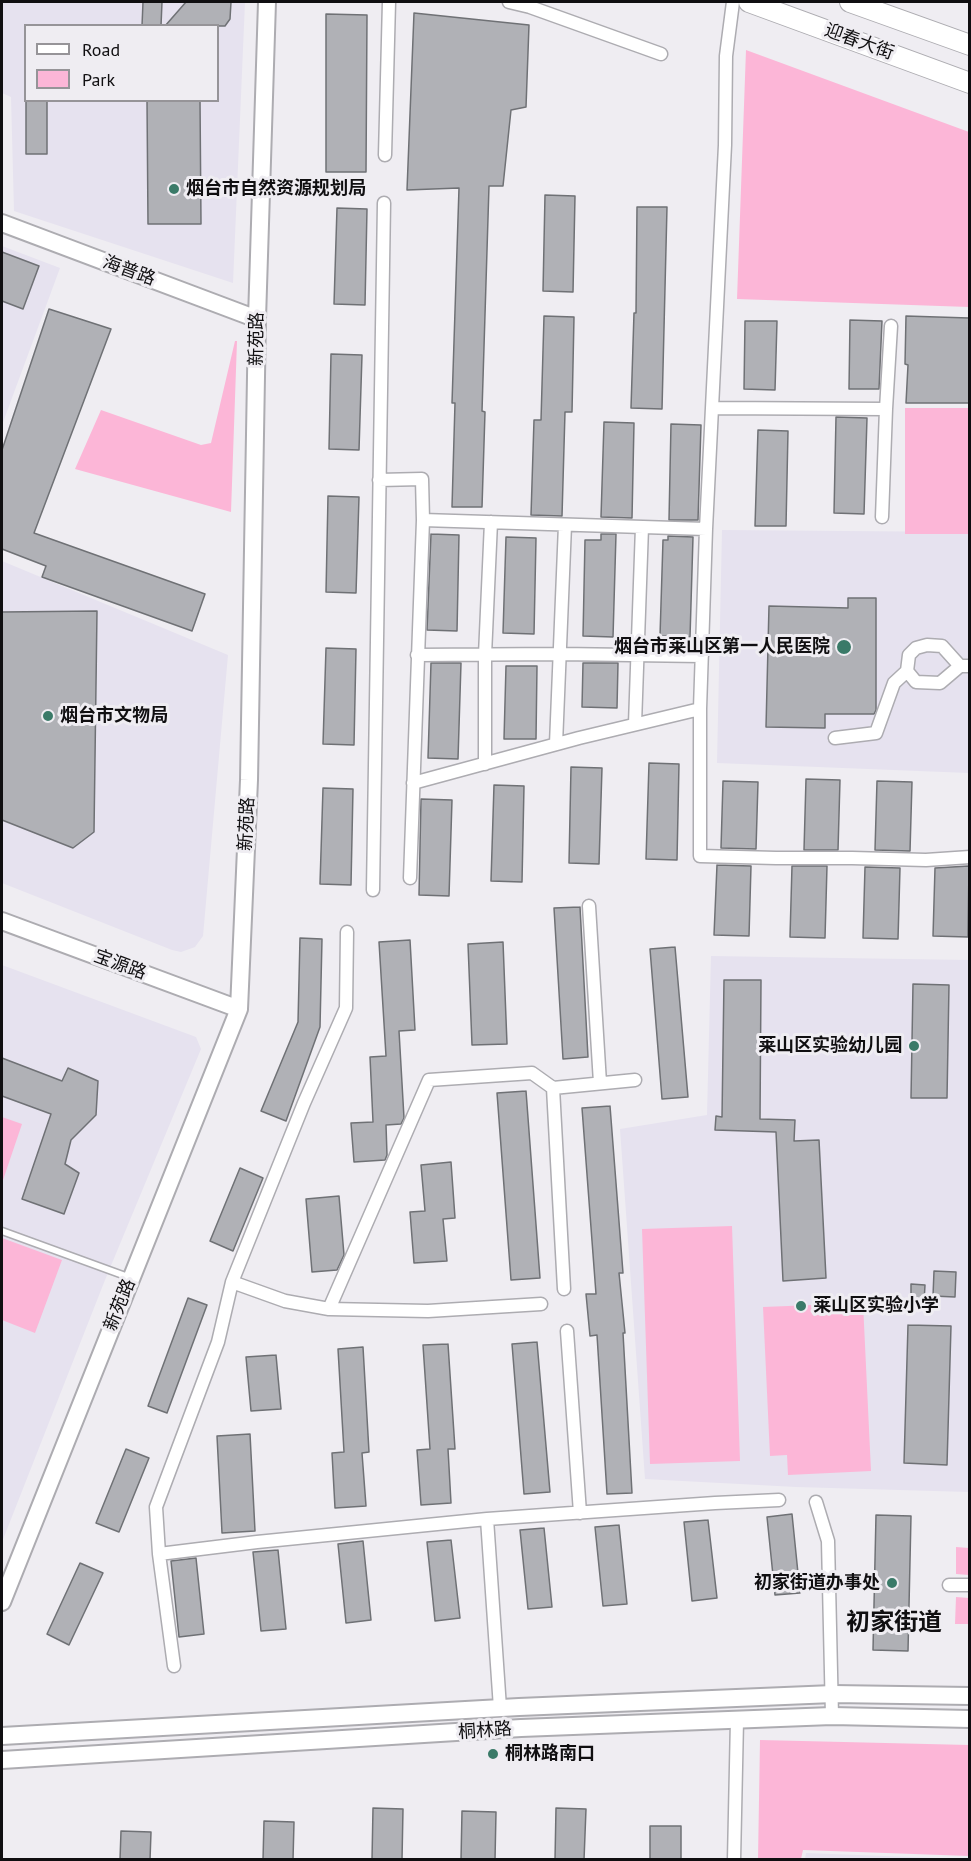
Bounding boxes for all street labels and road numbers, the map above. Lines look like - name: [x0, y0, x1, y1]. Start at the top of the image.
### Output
- street label: 迎春大街: [821, 20, 897, 64]
- street label: 海普路: [100, 252, 158, 290]
- street label: 新苑路: [246, 312, 268, 366]
- street label: 新苑路: [235, 796, 259, 852]
- street label: 宝源路: [91, 946, 149, 984]
- street label: 新苑路: [100, 1276, 140, 1334]
- street label: 桐林路: [457, 1718, 513, 1744]

